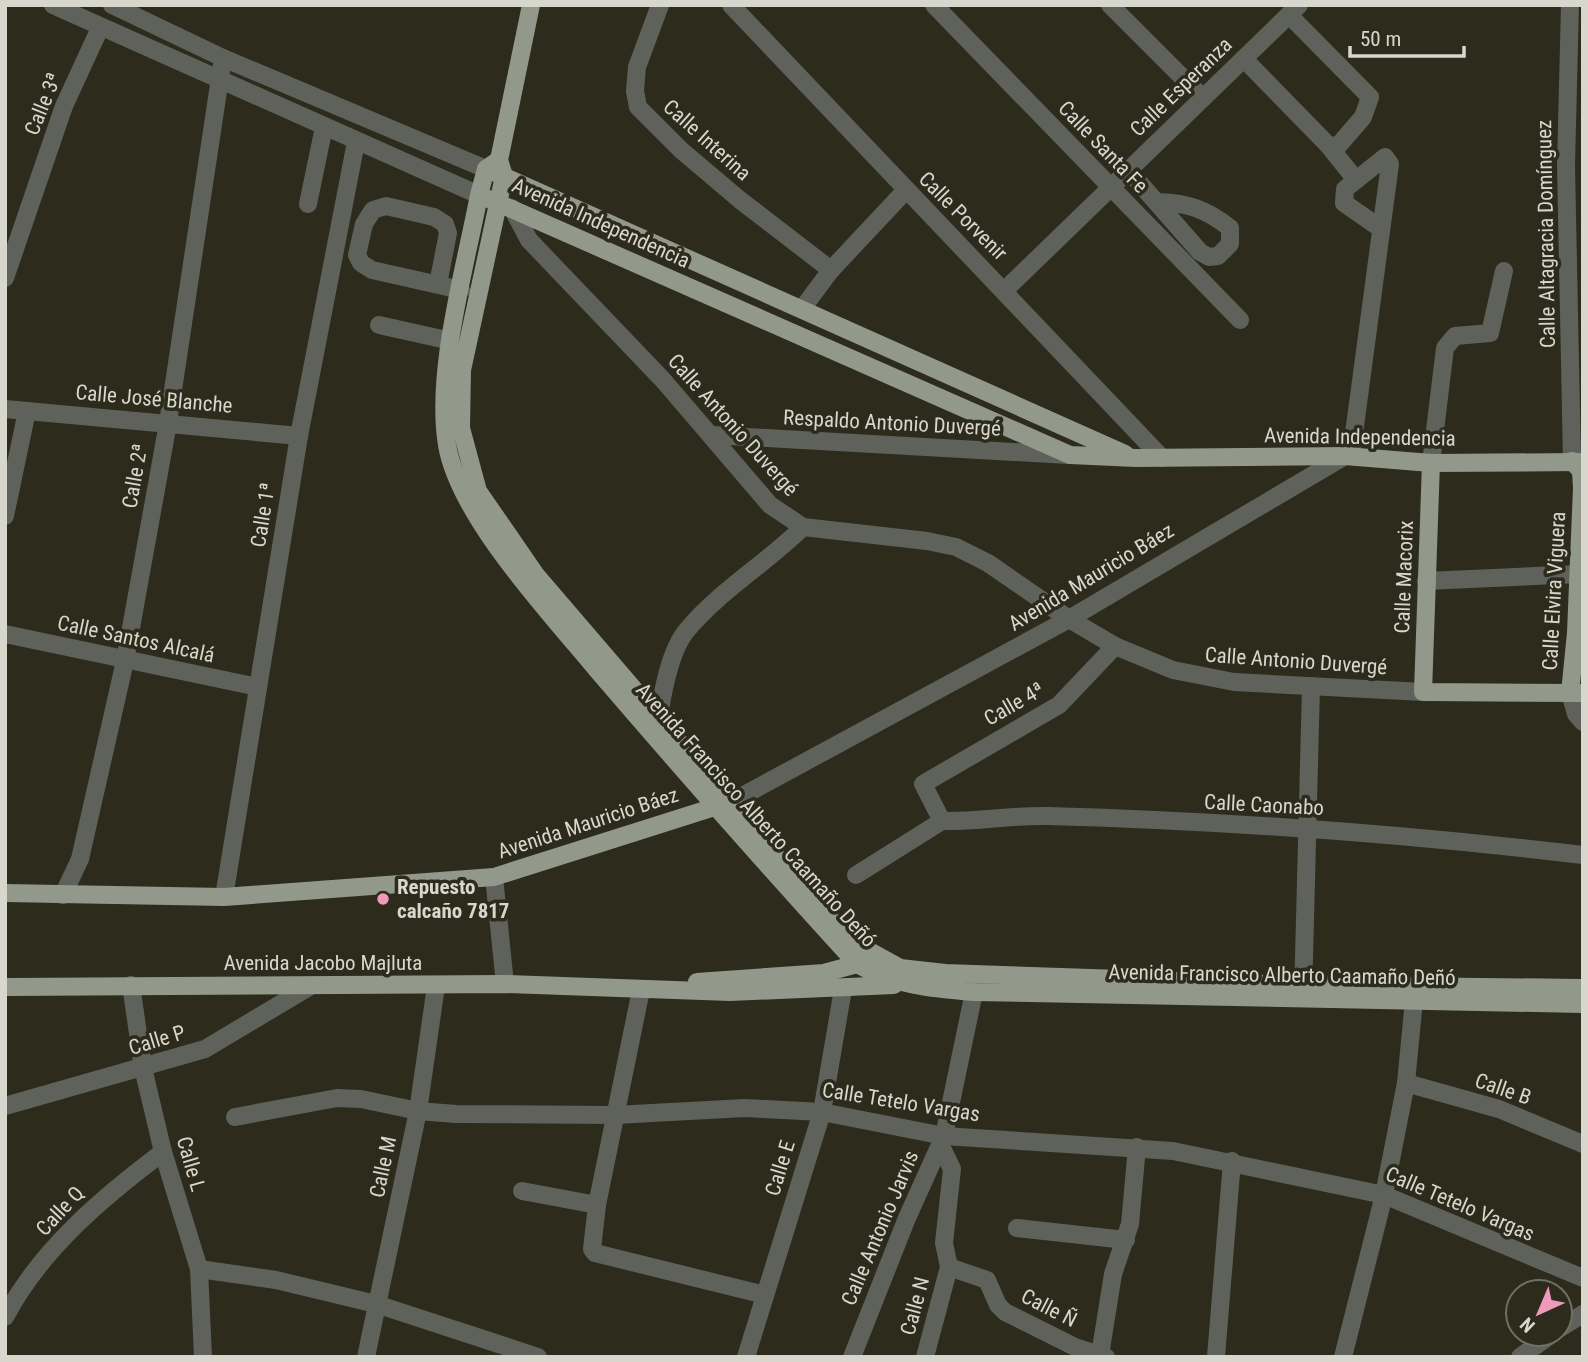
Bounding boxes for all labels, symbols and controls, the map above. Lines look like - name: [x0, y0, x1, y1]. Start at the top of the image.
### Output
- scale bar: [1350, 14, 1464, 58]
- text: 50 m: [1360, 27, 1401, 51]
- street label: Calle Esperanza: [1125, 33, 1237, 141]
- street label: Calle 3ª: [20, 69, 66, 139]
- street label: Calle Interina: [658, 95, 756, 185]
- street label: Calle Santa Fe: [1053, 96, 1153, 198]
- street label: Calle Altagracia Domínguez: [1532, 120, 1560, 348]
- street label: Calle Porvenir: [914, 167, 1012, 265]
- street label: Avenida Independencia: [509, 173, 693, 273]
- street label: Calle Antonio Duvergé: [663, 349, 803, 501]
- street label: Calle José Blanche: [75, 380, 234, 418]
- street label: Respaldo Antonio Duvergé: [783, 405, 1002, 441]
- street label: Avenida Independencia: [1264, 423, 1456, 451]
- street label: Calle 2ª: [118, 442, 152, 510]
- street label: Calle 1ª: [246, 481, 280, 549]
- street label: Calle Elvira Viguera: [1538, 511, 1570, 671]
- street label: Avenida Mauricio Báez: [1004, 518, 1178, 636]
- street label: Calle Macorix: [1390, 520, 1418, 634]
- street label: Calle Santos Alcalá: [55, 611, 217, 667]
- street label: Calle Antonio Duvergé: [1204, 643, 1388, 679]
- street label: Calle 4ª: [980, 677, 1048, 731]
- street label: Avenida Francisco Alberto Caamaño Deñó: [631, 678, 881, 952]
- street label: Avenida Mauricio Báez: [495, 782, 681, 864]
- street label: Calle Caonabo: [1204, 790, 1324, 820]
- place label: Repuesto calcaño 7817: [397, 875, 509, 923]
- marker: Repuesto calcaño 7817: [375, 891, 391, 907]
- street label: Avenida Jacobo Majluta: [224, 951, 422, 975]
- street label: Avenida Francisco Alberto Caamaño Deñó: [1108, 960, 1456, 990]
- street label: Calle P: [126, 1020, 188, 1060]
- street label: Calle B: [1472, 1068, 1534, 1110]
- street label: Calle Tetelo Vargas: [820, 1078, 982, 1126]
- street label: Calle L: [172, 1134, 210, 1194]
- street label: Calle M: [365, 1134, 401, 1200]
- street label: Calle E: [760, 1137, 800, 1199]
- street label: Calle Antonio Jarvis: [837, 1147, 923, 1309]
- street label: Calle Tetelo Vargas: [1382, 1162, 1538, 1246]
- street label: Calle Q: [31, 1181, 89, 1241]
- street label: Calle N: [896, 1274, 934, 1338]
- north arrow: [1504, 1278, 1574, 1348]
- street label: Calle Ñ: [1017, 1284, 1081, 1332]
- text: N: [1515, 1313, 1540, 1337]

